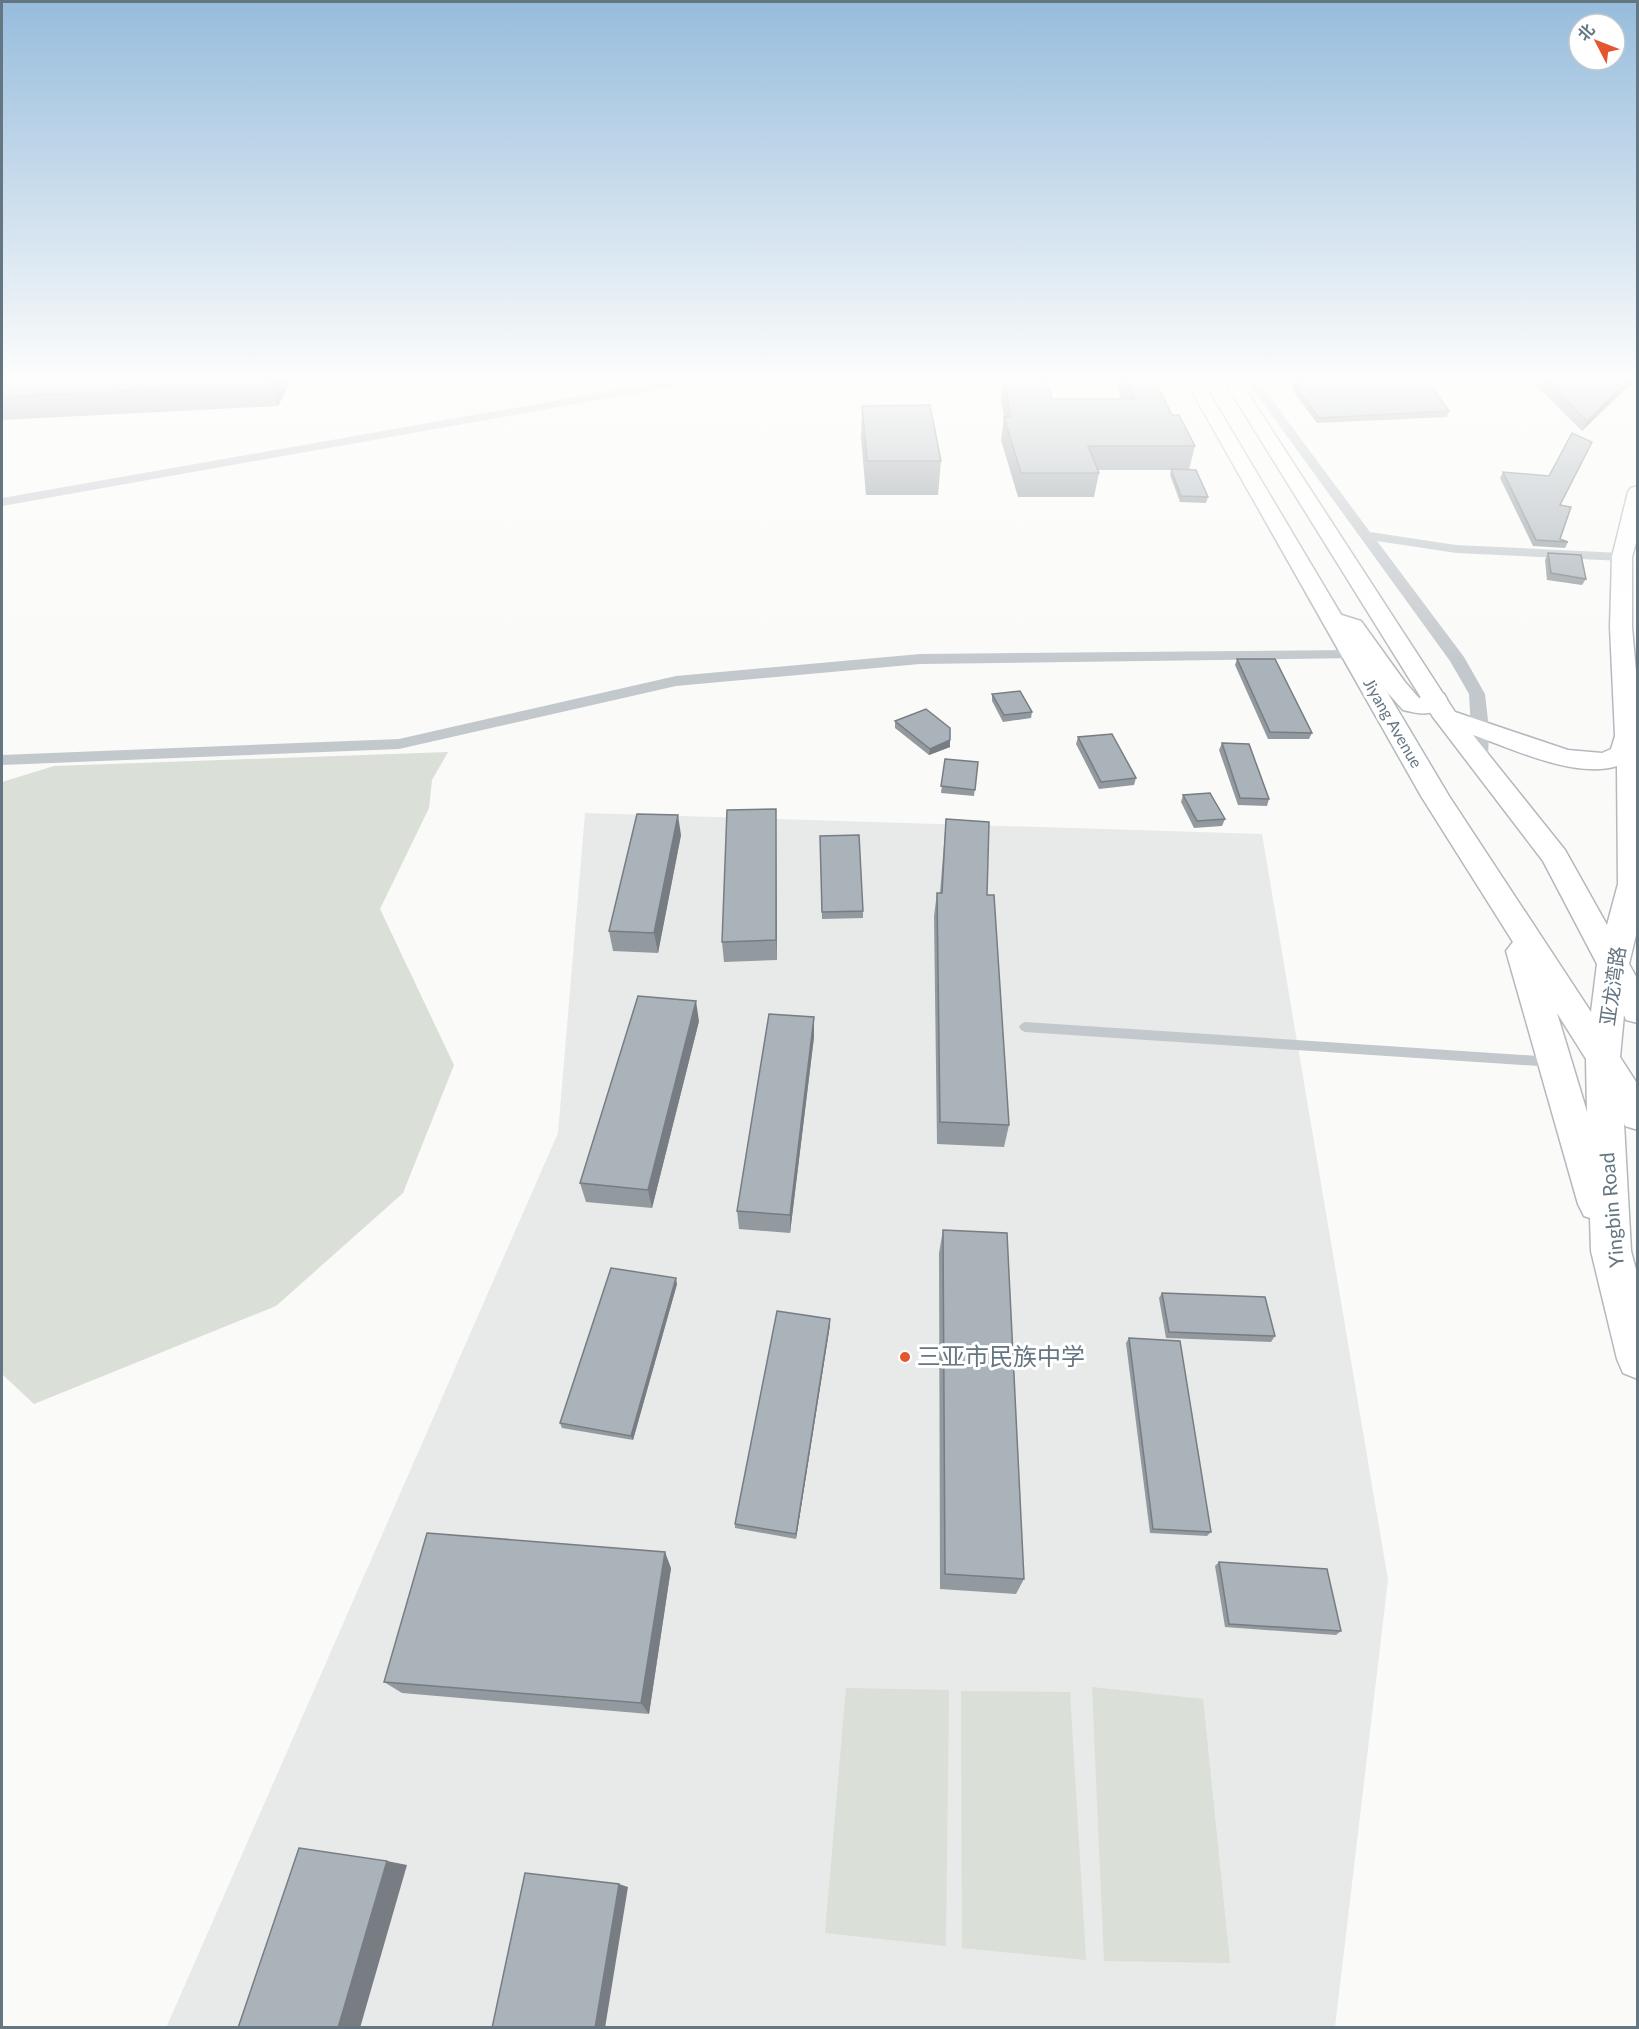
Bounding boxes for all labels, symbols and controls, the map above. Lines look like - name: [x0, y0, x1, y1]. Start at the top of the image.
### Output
- north arrow: [1567, 12, 1627, 72]
- text: 北: [1573, 19, 1598, 44]
- street label: Jiyang Avenue: [1360, 675, 1427, 771]
- street label: 亚龙湾路: [1595, 945, 1629, 1027]
- street label: Yingbin Road: [1594, 1152, 1628, 1269]
- place label: 三亚市民族中学: [917, 1341, 1085, 1370]
- marker: 三亚市民族中学: [898, 1350, 912, 1364]

